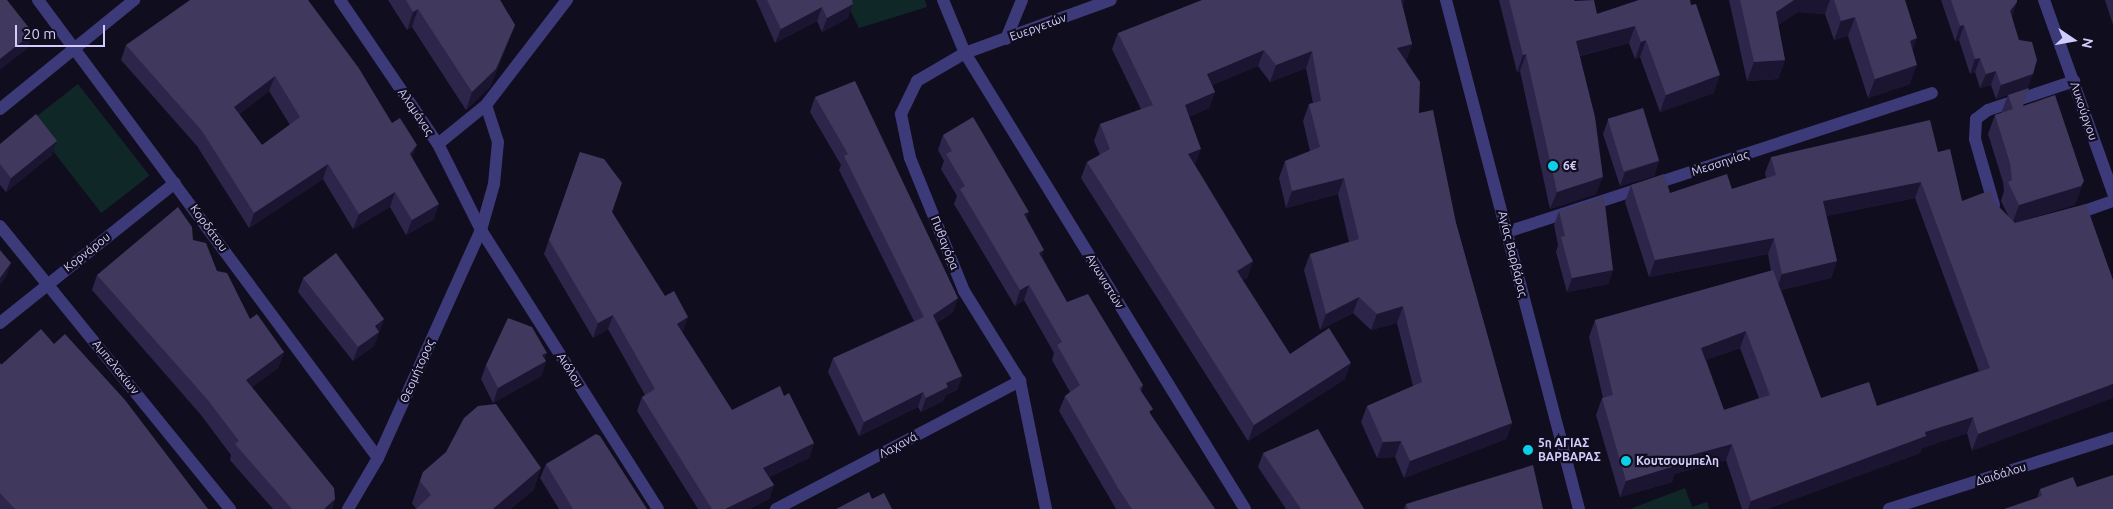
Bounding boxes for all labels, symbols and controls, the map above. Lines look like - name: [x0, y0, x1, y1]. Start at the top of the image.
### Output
- street label: Ευεργετών: [1008, 10, 1068, 44]
- scale bar: [18, 15, 108, 47]
- north arrow: [2048, 15, 2098, 65]
- text: 20 m: [23, 25, 56, 42]
- text: N: [2079, 36, 2097, 50]
- street label: Λυκούργου: [2067, 80, 2101, 142]
- street label: Αλαμάνας: [395, 86, 437, 138]
- street label: Μεσσηνίας: [1690, 147, 1750, 179]
- place label: 6€: [1563, 159, 1577, 173]
- marker: 6€: [1547, 160, 1559, 172]
- street label: Κορδάτου: [187, 202, 231, 254]
- street label: Αγίας Βαρβάρας: [1495, 210, 1531, 298]
- street label: Πυθαγόρα: [928, 214, 962, 272]
- street label: Κορνάρου: [61, 229, 113, 275]
- street label: Αγωνιστών: [1083, 251, 1127, 311]
- street label: Αμπελακίων: [90, 337, 142, 397]
- street label: Θεομήτορος: [397, 337, 437, 405]
- street label: Αιόλου: [554, 350, 586, 390]
- street label: Λαχανά: [877, 429, 919, 461]
- place label: 5η ΑΓΙΑΣ ΒΑΡΒΑΡΑΣ: [1538, 436, 1601, 464]
- marker: 5η ΑΓΙΑΣ ΒΑΡΒΑΡΑΣ: [1522, 444, 1534, 456]
- place label: Κουτσουμπελη: [1636, 454, 1719, 468]
- marker: Κουτσουμπελη: [1620, 455, 1632, 467]
- street label: Δαιδάλου: [1974, 459, 2028, 489]

